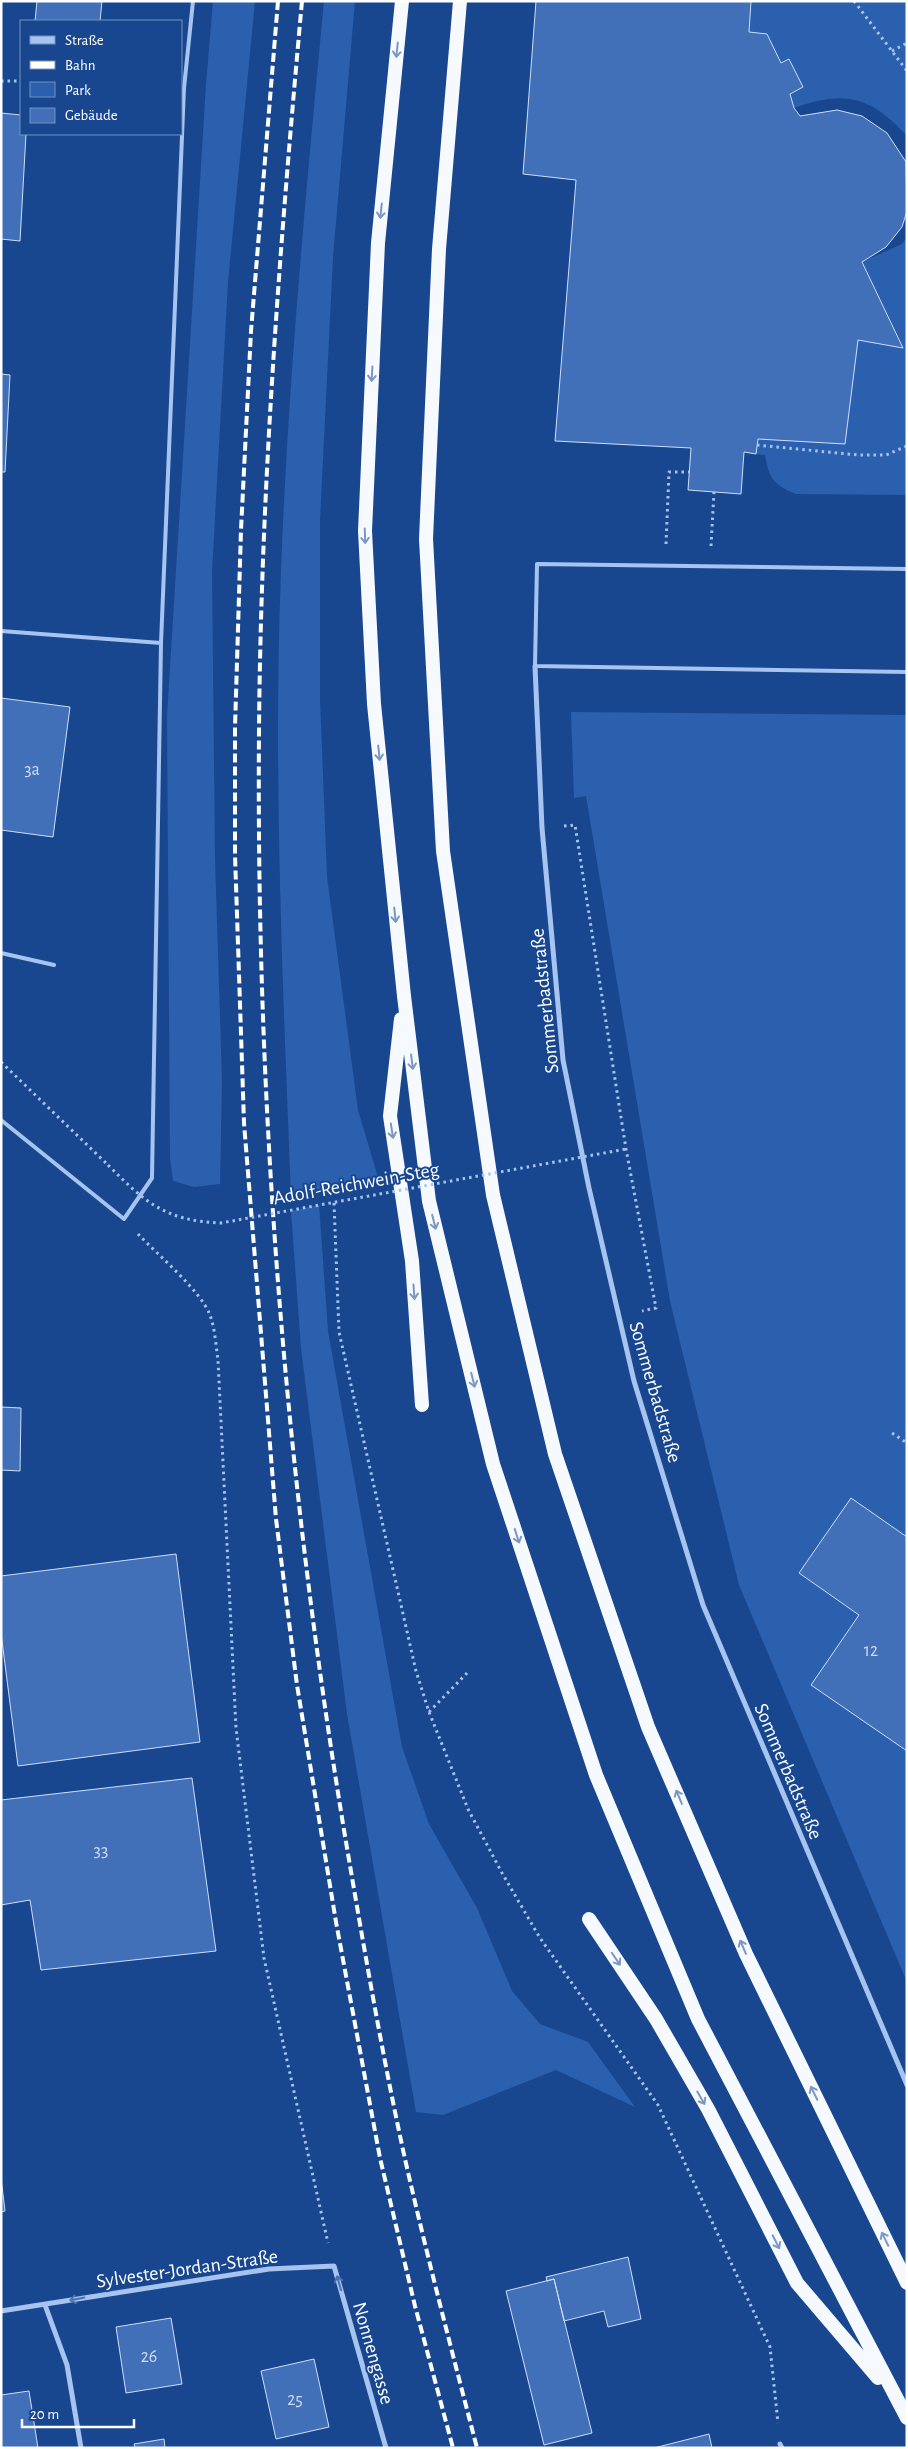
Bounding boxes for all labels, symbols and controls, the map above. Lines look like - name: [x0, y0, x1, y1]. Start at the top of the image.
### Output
- legend: [20, 20, 182, 135]
- text: Straße: [65, 33, 104, 48]
- one-way arrow: [392, 41, 402, 57]
- text: Bahn: [65, 58, 95, 73]
- text: Park: [65, 83, 91, 98]
- text: Gebäude: [65, 108, 118, 123]
- one-way arrow: [377, 203, 386, 219]
- one-way arrow: [368, 365, 377, 381]
- one-way arrow: [361, 528, 370, 544]
- one-way arrow: [374, 745, 384, 761]
- house number: 3a: [24, 761, 40, 779]
- one-way arrow: [391, 906, 400, 922]
- street label: Sommerbadstraße: [527, 927, 563, 1074]
- one-way arrow: [407, 1053, 417, 1069]
- one-way arrow: [388, 1123, 398, 1139]
- street label: Adolf-Reichwein-Steg: [272, 1159, 441, 1208]
- one-way arrow: [430, 1214, 439, 1230]
- one-way arrow: [410, 1284, 419, 1300]
- street label: Sommerbadstraße: [625, 1320, 685, 1465]
- one-way arrow: [469, 1372, 478, 1388]
- one-way arrow: [513, 1528, 523, 1544]
- house number: 12: [864, 1642, 878, 1660]
- street label: Sommerbadstraße: [750, 1700, 826, 1842]
- one-way arrow: [673, 1790, 683, 1805]
- house number: 33: [94, 1842, 108, 1860]
- one-way arrow: [738, 1940, 748, 1955]
- one-way arrow: [611, 1952, 621, 1966]
- one-way arrow: [809, 2086, 818, 2101]
- one-way arrow: [697, 2090, 707, 2104]
- one-way arrow: [879, 2232, 889, 2247]
- one-way arrow: [772, 2234, 781, 2249]
- street label: Sylvester-Jordan-Straße: [95, 2246, 279, 2292]
- one-way arrow: [333, 2276, 343, 2292]
- one-way arrow: [70, 2295, 86, 2305]
- street label: Nonnengasse: [349, 2300, 397, 2407]
- house number: 26: [141, 2348, 157, 2366]
- house number: 25: [287, 2391, 303, 2409]
- scale bar: [22, 2396, 135, 2428]
- text: 20 m: [30, 2407, 59, 2422]

